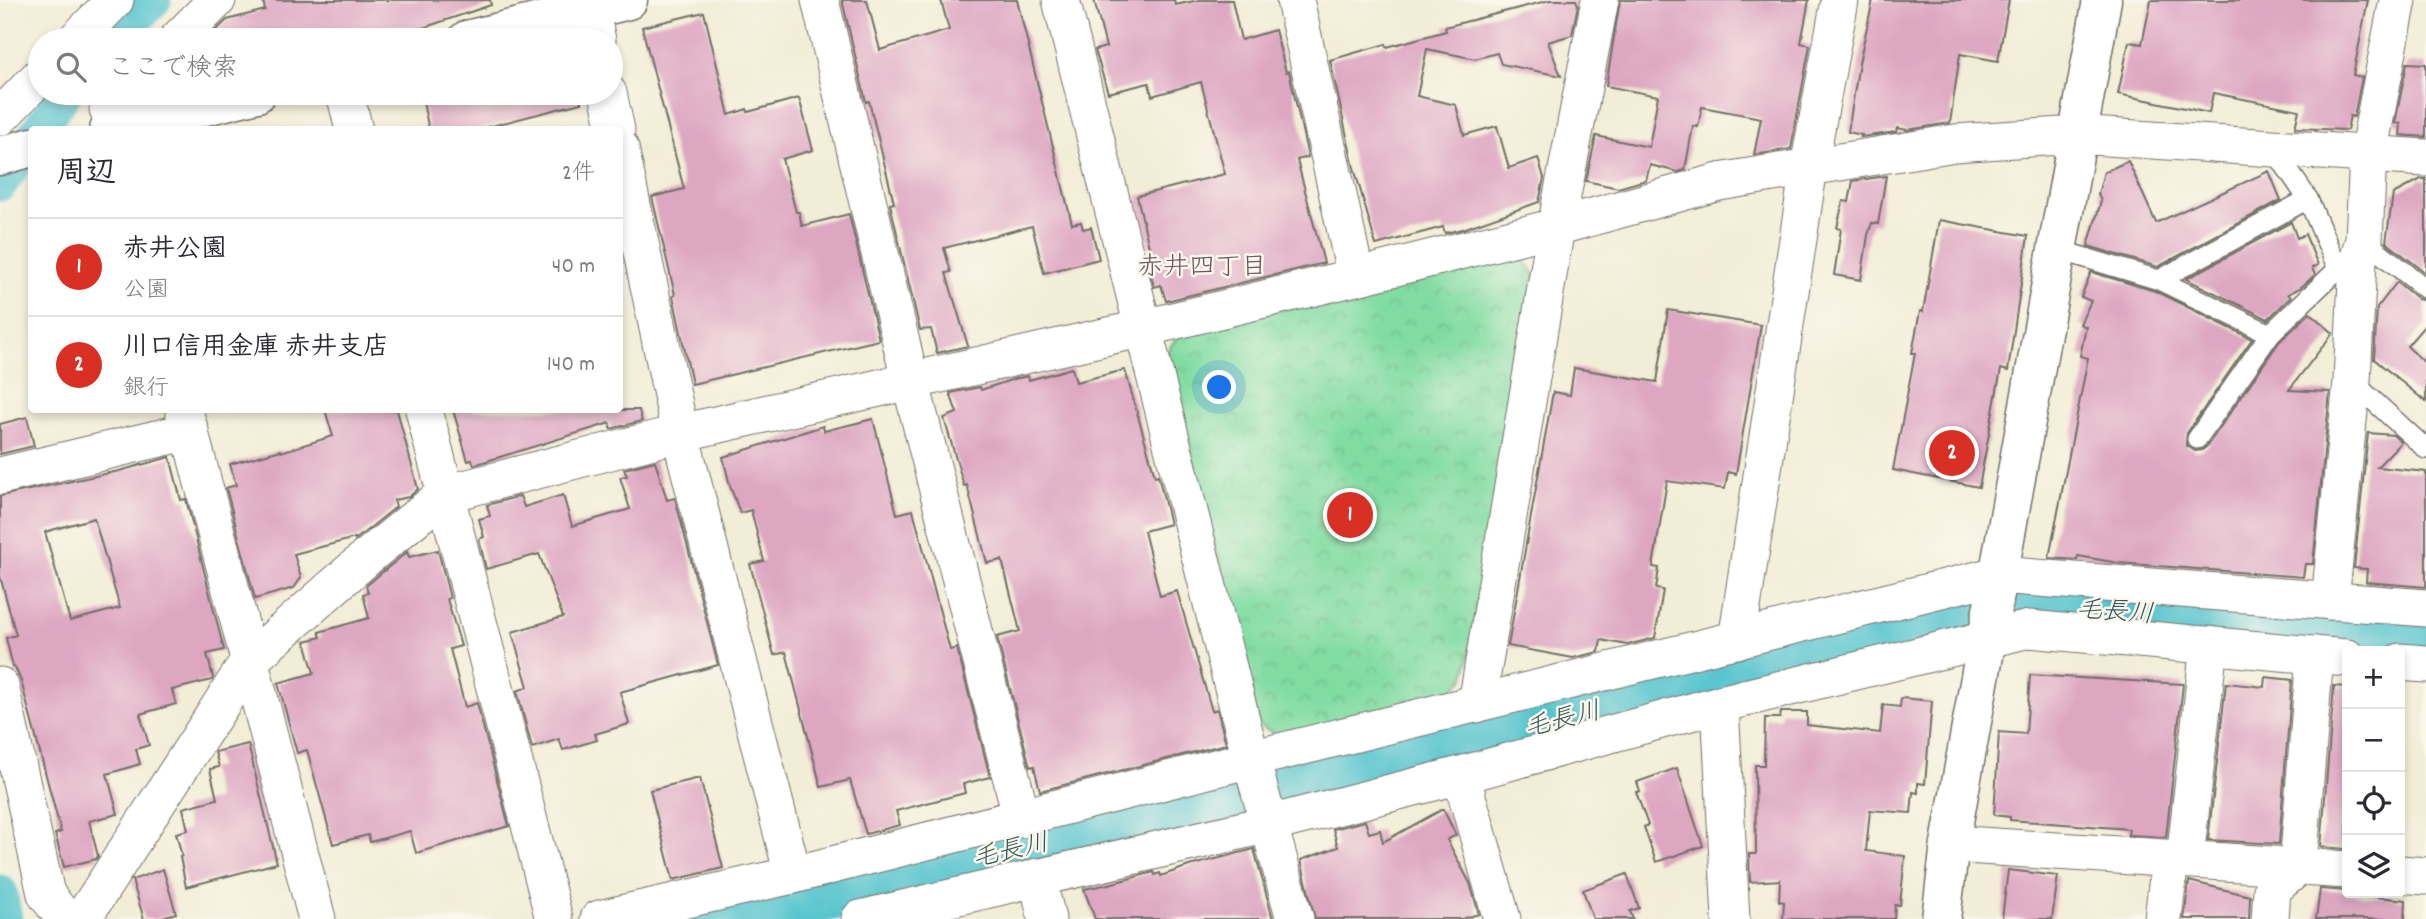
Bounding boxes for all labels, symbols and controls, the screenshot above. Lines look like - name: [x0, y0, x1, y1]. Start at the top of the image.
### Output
- search box: [28, 28, 623, 105]
- icon: search: [52, 48, 90, 86]
- text: ここで検索: [108, 51, 238, 88]
- text: 周辺: [56, 154, 116, 197]
- text: 2件: [562, 158, 595, 191]
- text: 赤井公園: [123, 232, 227, 269]
- district label: 赤井四丁目: [1137, 250, 1267, 287]
- text: 1: [76, 251, 82, 284]
- text: 40 m: [552, 251, 595, 284]
- text: 公園: [123, 275, 169, 308]
- text: 川口信用金庫 赤井支店: [123, 330, 389, 367]
- text: 2: [74, 349, 84, 382]
- text: 140 m: [547, 349, 595, 382]
- your location: [1202, 370, 1236, 404]
- text: 銀行: [123, 373, 169, 406]
- pin: 2: [1929, 427, 1975, 479]
- pin: 1: [1327, 489, 1373, 541]
- water label: 毛長川: [2075, 592, 2155, 635]
- map controls: [2342, 646, 2405, 898]
- button: +: [2342, 646, 2405, 709]
- water label: 毛長川: [1521, 694, 1605, 749]
- button: −: [2342, 709, 2405, 772]
- button: locate: [2342, 772, 2405, 835]
- water label: 毛長川: [969, 826, 1053, 879]
- button: layers: [2342, 835, 2405, 898]

